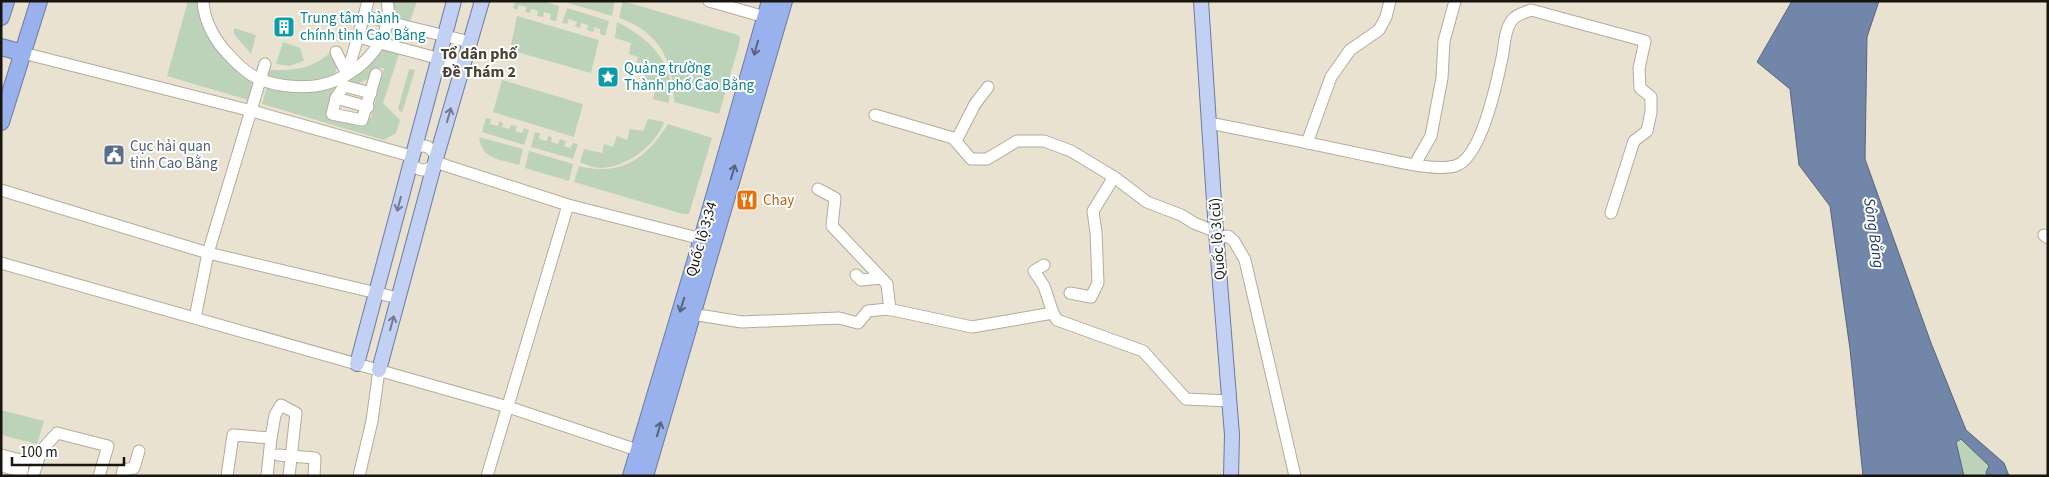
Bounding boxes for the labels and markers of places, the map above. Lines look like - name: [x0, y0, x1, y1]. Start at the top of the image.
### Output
- place label: Trung tâm hành chính tỉnh Cao Bằng: [300, 8, 426, 46]
- building icon: Trung tâm hành chính tỉnh Cao Bằng: [272, 15, 296, 39]
- place label: Quảng trường Thành phố Cao Bằng: [624, 58, 755, 96]
- place icon: Quảng trường Thành phố Cao Bằng: [596, 65, 620, 89]
- place label: Cục hải quan tỉnh Cao Bằng: [130, 136, 218, 174]
- public building icon: Cục hải quan tỉnh Cao Bằng: [102, 143, 126, 167]
- restaurant icon: Chay: [735, 188, 759, 212]
- place label: Chay: [763, 190, 794, 211]

